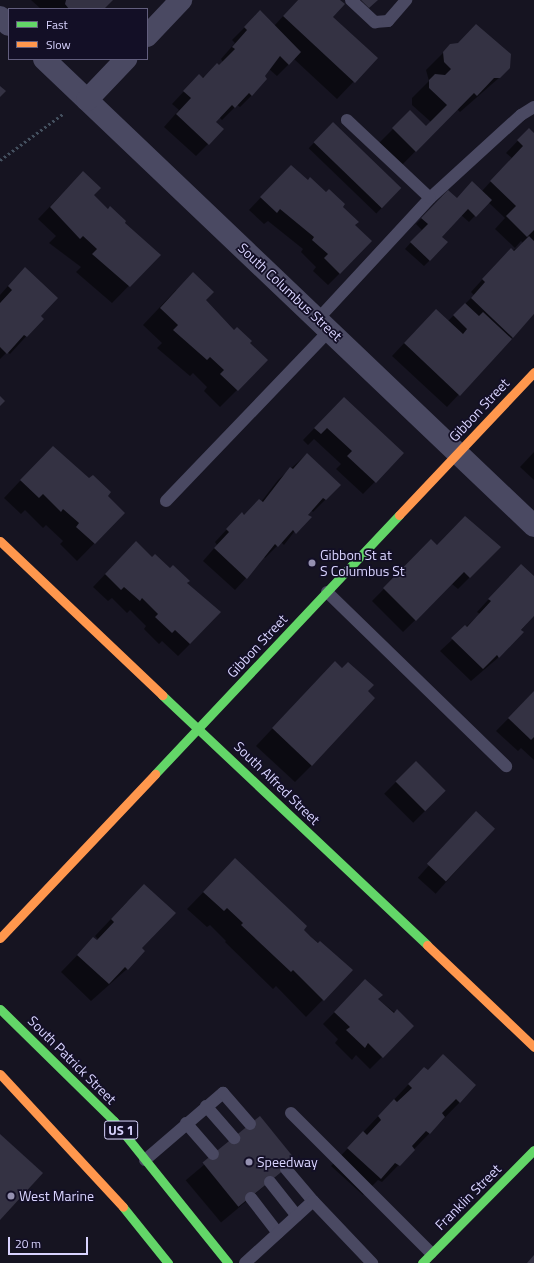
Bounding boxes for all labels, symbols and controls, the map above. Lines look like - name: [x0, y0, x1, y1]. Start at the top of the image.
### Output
- legend: [8, 8, 148, 60]
- text: Fast: [46, 15, 68, 34]
- text: Slow: [46, 35, 71, 54]
- street label: South Columbus Street: [235, 240, 345, 344]
- street label: Gibbon Street: [445, 375, 513, 445]
- place label: Gibbon St at S Columbus St: [320, 547, 405, 580]
- marker: Gibbon St at S Columbus St: [307, 558, 317, 568]
- street label: Gibbon Street: [223, 611, 291, 681]
- street label: South Alfred Street: [231, 738, 323, 828]
- street label: South Patrick Street: [24, 1012, 120, 1108]
- road number: US 1: [104, 1119, 138, 1141]
- place label: Speedway: [257, 1154, 318, 1170]
- marker: Speedway: [244, 1157, 254, 1167]
- street label: Franklin Street: [432, 1161, 504, 1233]
- place label: West Marine: [19, 1188, 94, 1204]
- marker: West Marine: [6, 1191, 16, 1201]
- scale bar: [10, 1229, 90, 1255]
- text: 20 m: [15, 1234, 41, 1253]

